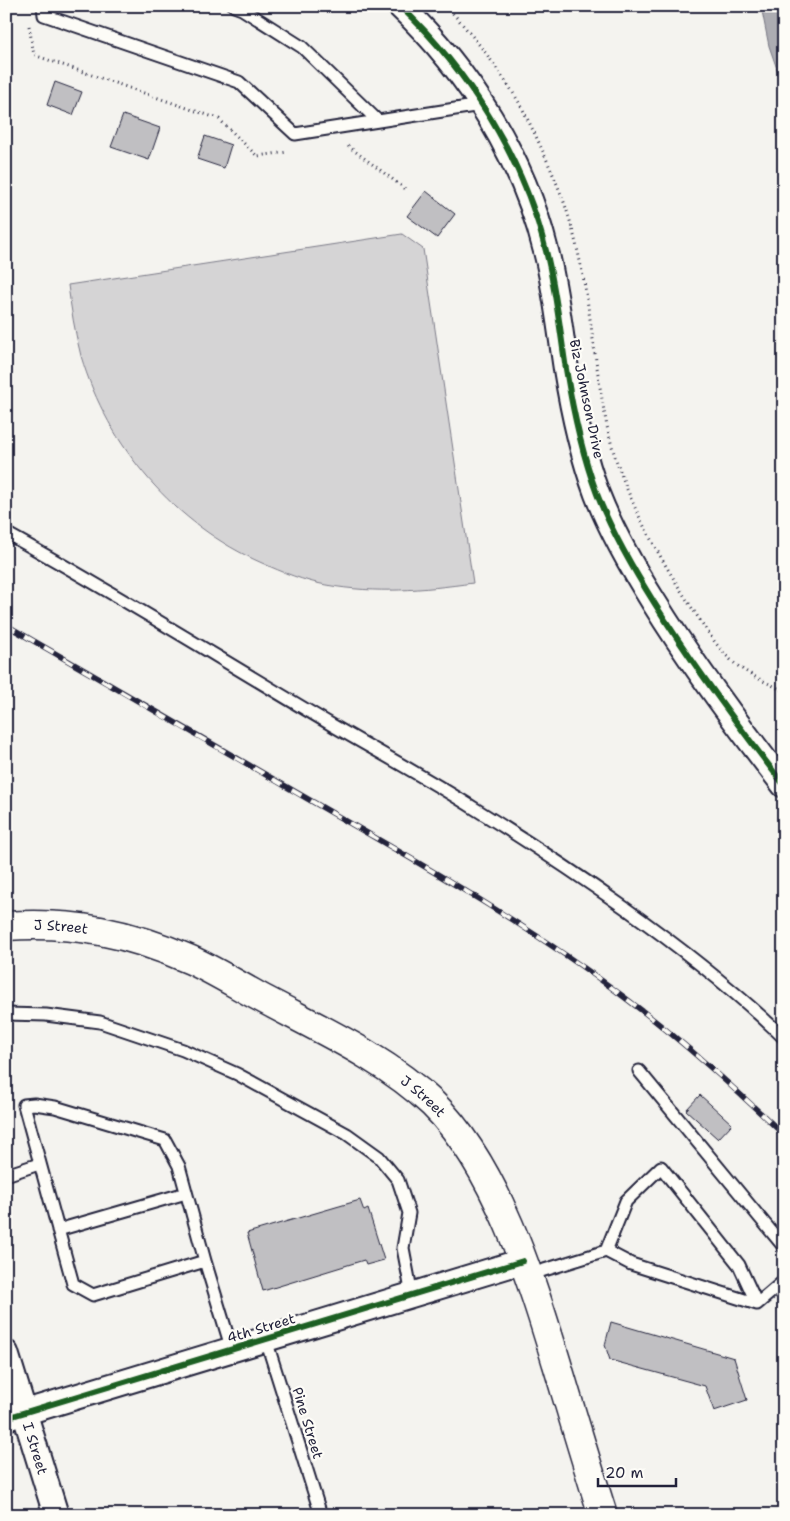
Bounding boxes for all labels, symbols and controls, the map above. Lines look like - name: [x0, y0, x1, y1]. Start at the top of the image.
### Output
- street label: Biz Johnson Drive: [566, 338, 608, 460]
- street label: J Street: [34, 916, 89, 938]
- street label: J Street: [397, 1071, 450, 1121]
- street label: 4th Street: [225, 1309, 297, 1347]
- street label: Pine Street: [289, 1385, 327, 1461]
- street label: I Street: [19, 1420, 52, 1477]
- scale bar: [598, 1456, 675, 1488]
- text: 20 m: [605, 1463, 644, 1483]

